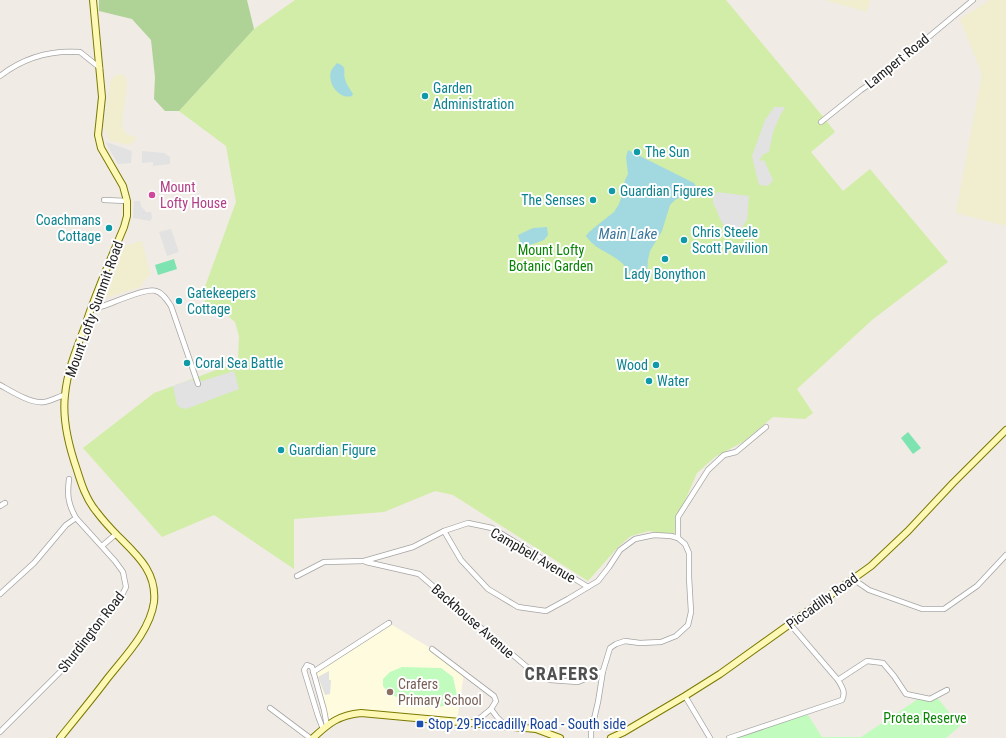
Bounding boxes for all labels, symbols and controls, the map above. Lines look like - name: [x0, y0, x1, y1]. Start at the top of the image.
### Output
- street label: Lampert Road: [862, 30, 932, 92]
- place label: Garden Administration: [433, 80, 514, 112]
- marker: Garden Administration: [420, 91, 430, 101]
- place label: The Sun: [645, 144, 690, 160]
- marker: The Sun: [632, 147, 642, 157]
- place label: Mount Lofty House: [160, 179, 227, 211]
- place label: Guardian Figures: [620, 183, 713, 199]
- marker: Guardian Figures: [607, 186, 617, 196]
- marker: Mount Lofty House: [147, 190, 157, 200]
- place label: The Senses: [521, 192, 585, 208]
- marker: The Senses: [588, 195, 598, 205]
- place label: Coachmans Cottage: [36, 212, 101, 244]
- marker: Coachmans Cottage: [104, 223, 114, 233]
- place label: Chris Steele Scott Pavilion: [692, 224, 768, 256]
- water label: Main Lake: [599, 225, 658, 243]
- marker: Chris Steele Scott Pavilion: [679, 235, 689, 245]
- street label: Mount Lofty Summit Road: [62, 239, 126, 379]
- park label: Mount Lofty Botanic Garden: [509, 242, 593, 274]
- marker: Lady Bonython: [660, 254, 670, 264]
- place label: Lady Bonython: [624, 266, 706, 282]
- place label: Gatekeepers Cottage: [187, 285, 256, 317]
- marker: Gatekeepers Cottage: [174, 296, 184, 306]
- place label: Coral Sea Battle: [195, 355, 284, 371]
- place label: Wood: [617, 357, 648, 373]
- marker: Coral Sea Battle: [182, 358, 192, 368]
- marker: Wood: [651, 360, 661, 370]
- place label: Water: [657, 373, 689, 389]
- marker: Water: [644, 376, 654, 386]
- place label: Guardian Figure: [289, 442, 376, 458]
- marker: Guardian Figure: [276, 445, 286, 455]
- street label: Campbell Avenue: [488, 524, 579, 586]
- street label: Piccadilly Road: [783, 570, 861, 632]
- street label: Backhouse Avenue: [428, 581, 518, 661]
- street label: Shurdington Road: [55, 588, 127, 676]
- district label: CRAFERS: [524, 663, 600, 684]
- place label: Crafers Primary School: [398, 676, 482, 708]
- marker: Crafers Primary School: [385, 687, 395, 697]
- park label: Protea Reserve: [883, 710, 967, 726]
- place label: Stop 29 Piccadilly Road - South side: [428, 716, 626, 732]
- marker: Stop 29 Piccadilly Road - South side: [415, 719, 425, 729]

